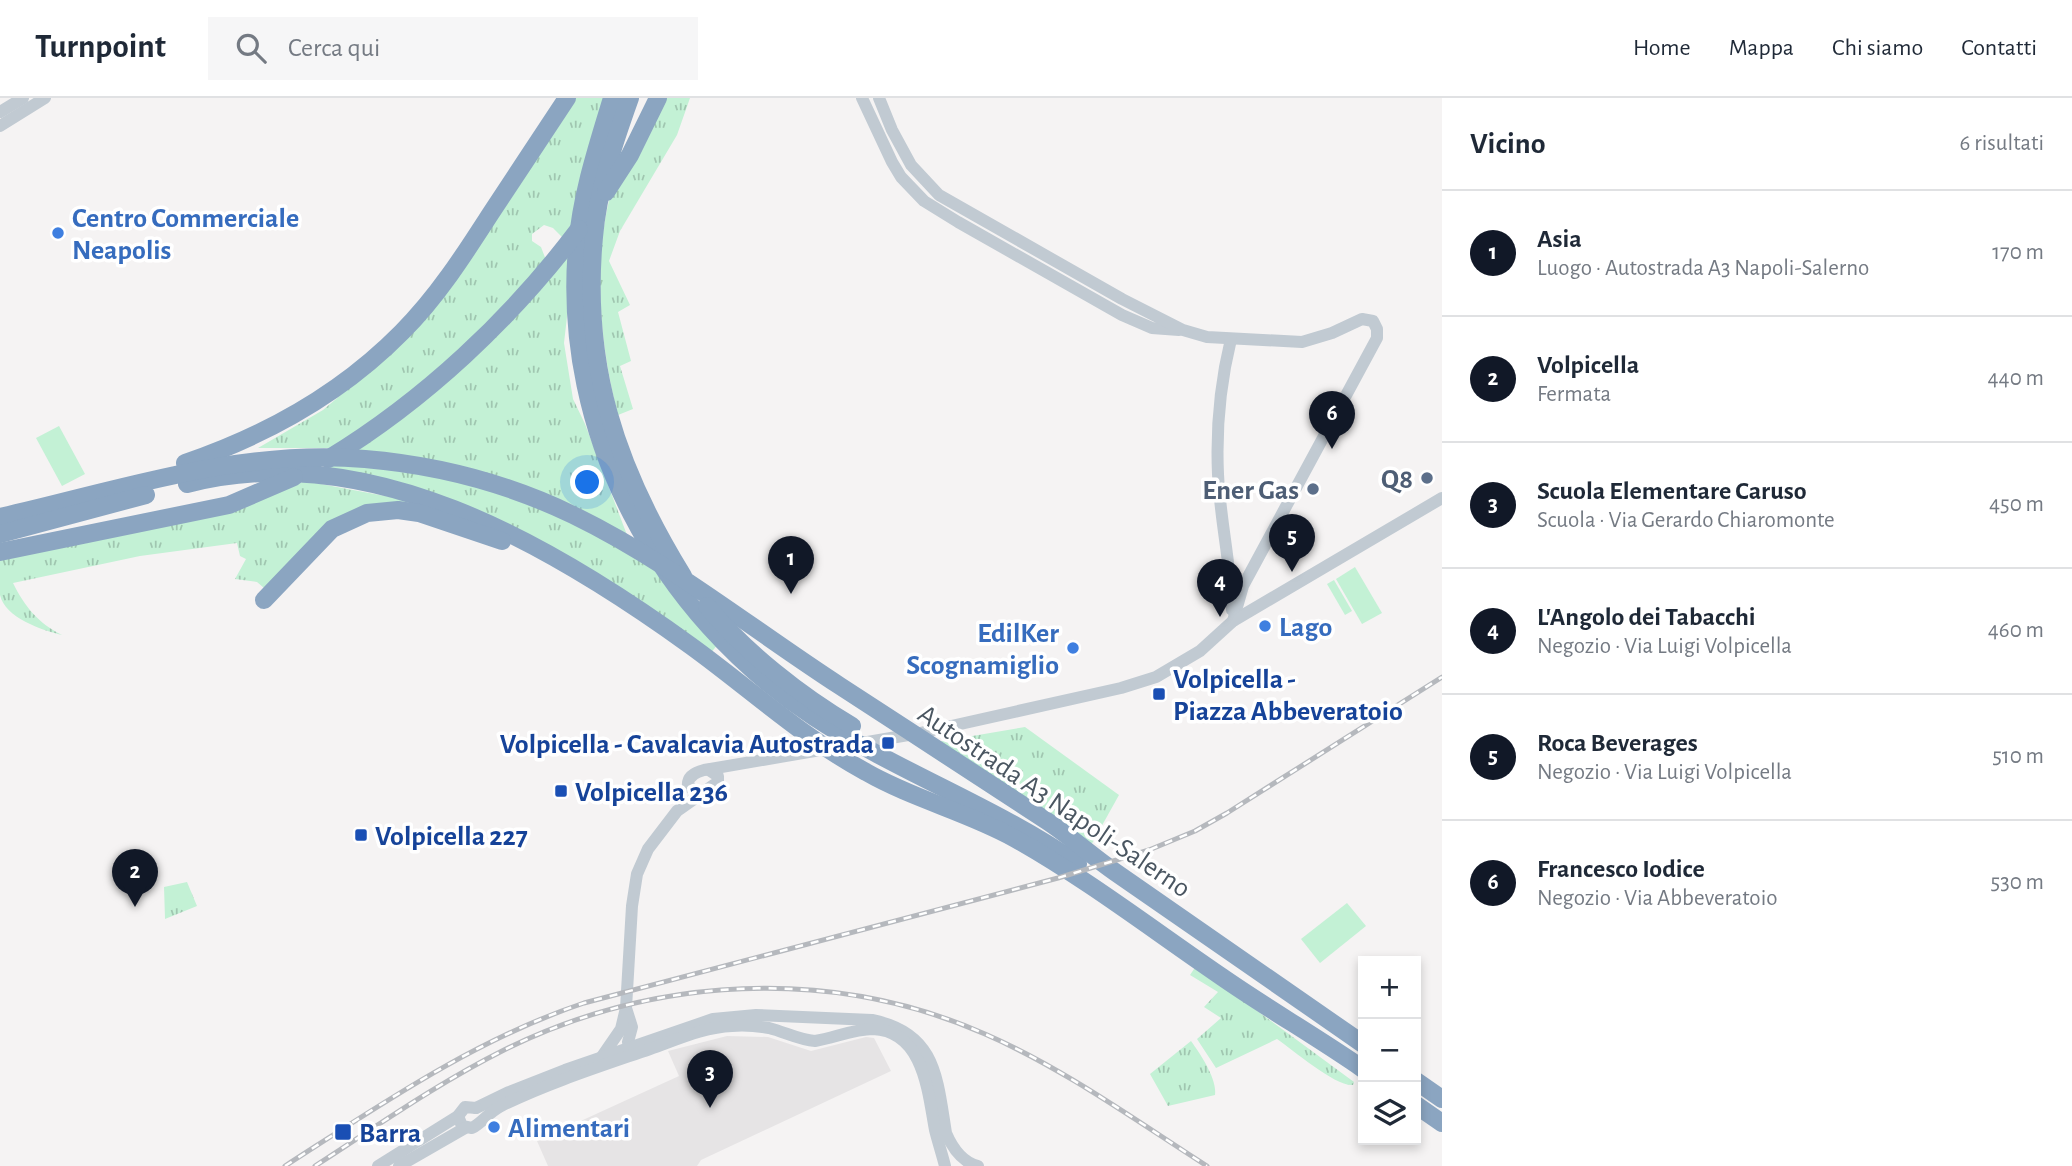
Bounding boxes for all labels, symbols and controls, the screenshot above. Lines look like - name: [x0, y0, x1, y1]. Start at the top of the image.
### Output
- search box: [208, 17, 698, 80]
- icon: search: [232, 29, 270, 67]
- text: Turnpoint: [35, 31, 166, 64]
- text: Cerca qui: [288, 35, 380, 61]
- text: Home: [1633, 36, 1691, 60]
- text: Mappa: [1729, 36, 1794, 60]
- text: Chi siamo: [1832, 36, 1923, 60]
- text: Contatti: [1961, 36, 2037, 60]
- text: Vicino: [1470, 129, 1546, 159]
- text: 6 risultati: [1960, 132, 2044, 155]
- place label: Centro Commerciale Neapolis: [72, 205, 299, 265]
- marker: Centro Commerciale Neapolis: [50, 225, 66, 241]
- text: Asia: [1537, 226, 1582, 252]
- text: 1: [1489, 241, 1497, 264]
- text: 170 m: [1992, 241, 2044, 264]
- text: Luogo · Autostrada A3 Napoli-Salerno: [1537, 257, 1869, 280]
- text: Volpicella: [1537, 352, 1639, 378]
- text: 2: [1488, 367, 1498, 390]
- text: 440 m: [1988, 367, 2044, 390]
- text: Fermata: [1537, 383, 1611, 406]
- pin: 6: [1309, 391, 1355, 449]
- your location: [570, 465, 604, 499]
- place label: Q8: [1381, 466, 1413, 494]
- marker: Q8: [1419, 470, 1435, 486]
- place label: Ener Gas: [1202, 477, 1299, 505]
- text: Scuola Elementare Caruso: [1537, 478, 1807, 504]
- marker: Ener Gas: [1305, 481, 1321, 497]
- text: 3: [1488, 493, 1498, 516]
- text: 450 m: [1989, 493, 2044, 516]
- text: Scuola · Via Gerardo Chiaromonte: [1537, 509, 1835, 532]
- pin: 5: [1269, 514, 1315, 572]
- pin: 1: [768, 536, 814, 594]
- pin: 4: [1197, 559, 1243, 617]
- text: L'Angolo dei Tabacchi: [1537, 604, 1756, 630]
- place label: Lago: [1279, 614, 1332, 642]
- marker: Lago: [1257, 618, 1273, 634]
- text: 4: [1487, 619, 1499, 642]
- text: 460 m: [1988, 619, 2044, 642]
- place label: EdilKer Scognamiglio: [906, 620, 1059, 680]
- text: Negozio · Via Luigi Volpicella: [1537, 635, 1792, 658]
- marker: EdilKer Scognamiglio: [1065, 640, 1081, 656]
- place label: Volpicella - Piazza Abbeveratoio: [1173, 666, 1403, 726]
- marker: Volpicella - Piazza Abbeveratoio: [1151, 686, 1167, 702]
- street label: Autostrada A3 Napoli-Salerno: [913, 700, 1195, 903]
- text: Roca Beverages: [1537, 730, 1698, 756]
- place label: Volpicella - Cavalcavia Autostrada: [500, 731, 874, 759]
- marker: Volpicella - Cavalcavia Autostrada: [880, 735, 896, 751]
- text: 5: [1488, 745, 1498, 768]
- text: 510 m: [1992, 745, 2044, 768]
- text: Negozio · Via Luigi Volpicella: [1537, 761, 1792, 784]
- place label: Volpicella 236: [575, 779, 728, 807]
- marker: Volpicella 236: [553, 783, 569, 799]
- place label: Volpicella 227: [375, 823, 528, 851]
- marker: Volpicella 227: [353, 827, 369, 843]
- pin: 2: [112, 849, 158, 907]
- text: Francesco Iodice: [1537, 856, 1705, 882]
- text: 6: [1487, 871, 1499, 894]
- text: 530 m: [1991, 871, 2044, 894]
- text: Negozio · Via Abbeveratoio: [1537, 887, 1778, 910]
- map controls: [1358, 956, 1421, 1145]
- button: +: [1358, 956, 1421, 1019]
- button: −: [1358, 1019, 1421, 1082]
- pin: 3: [687, 1050, 733, 1108]
- button: layers: [1358, 1082, 1421, 1145]
- place label: Alimentari: [508, 1115, 630, 1143]
- marker: Alimentari: [486, 1119, 502, 1135]
- place label: Barra: [359, 1120, 421, 1148]
- marker: Barra: [333, 1122, 353, 1142]

